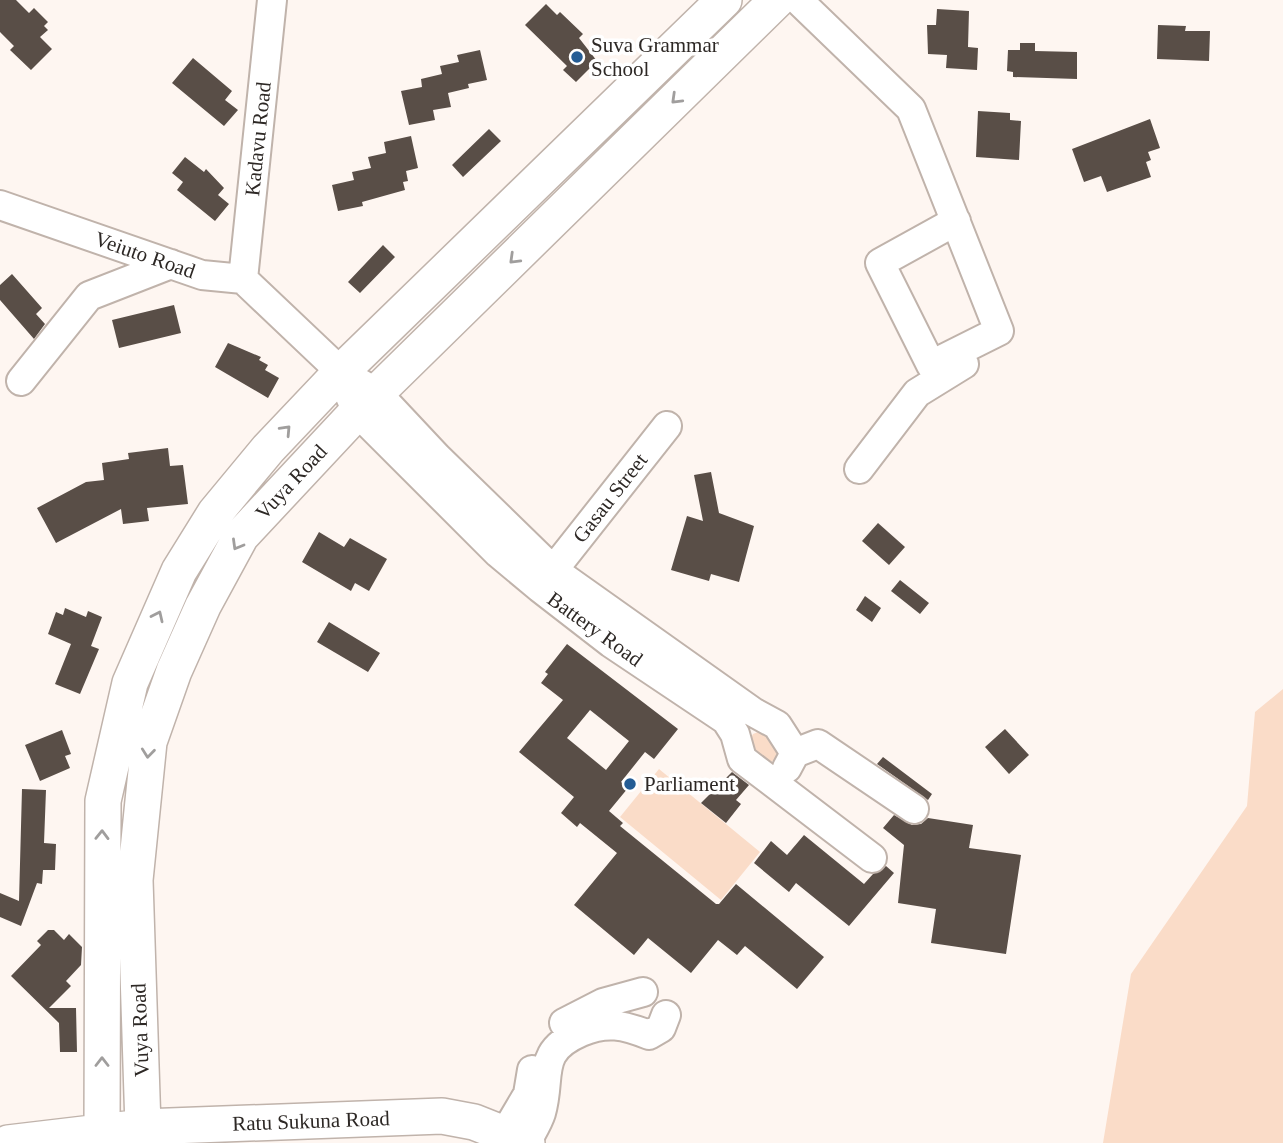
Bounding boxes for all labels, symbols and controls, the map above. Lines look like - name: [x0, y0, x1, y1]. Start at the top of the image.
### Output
- place label: Suva Grammar School: [591, 33, 719, 81]
- marker: Suva Grammar School: [569, 49, 585, 65]
- street label: Kadavu Road: [240, 80, 276, 197]
- one-way arrow: [671, 91, 684, 104]
- street label: Veiuto Road: [92, 227, 199, 284]
- one-way arrow: [509, 250, 522, 263]
- one-way arrow: [278, 425, 291, 438]
- street label: Vuya Road: [250, 439, 332, 524]
- street label: Gasau Street: [568, 448, 652, 547]
- one-way arrow: [232, 537, 245, 550]
- street label: Battery Road: [543, 587, 648, 672]
- one-way arrow: [150, 611, 164, 623]
- one-way arrow: [140, 747, 155, 759]
- place label: Parliament: [644, 772, 735, 796]
- marker: Parliament: [622, 776, 638, 792]
- one-way arrow: [95, 829, 110, 840]
- street label: Vuya Road: [126, 982, 154, 1077]
- one-way arrow: [94, 1056, 110, 1067]
- street label: Ratu Sukuna Road: [232, 1106, 391, 1136]

